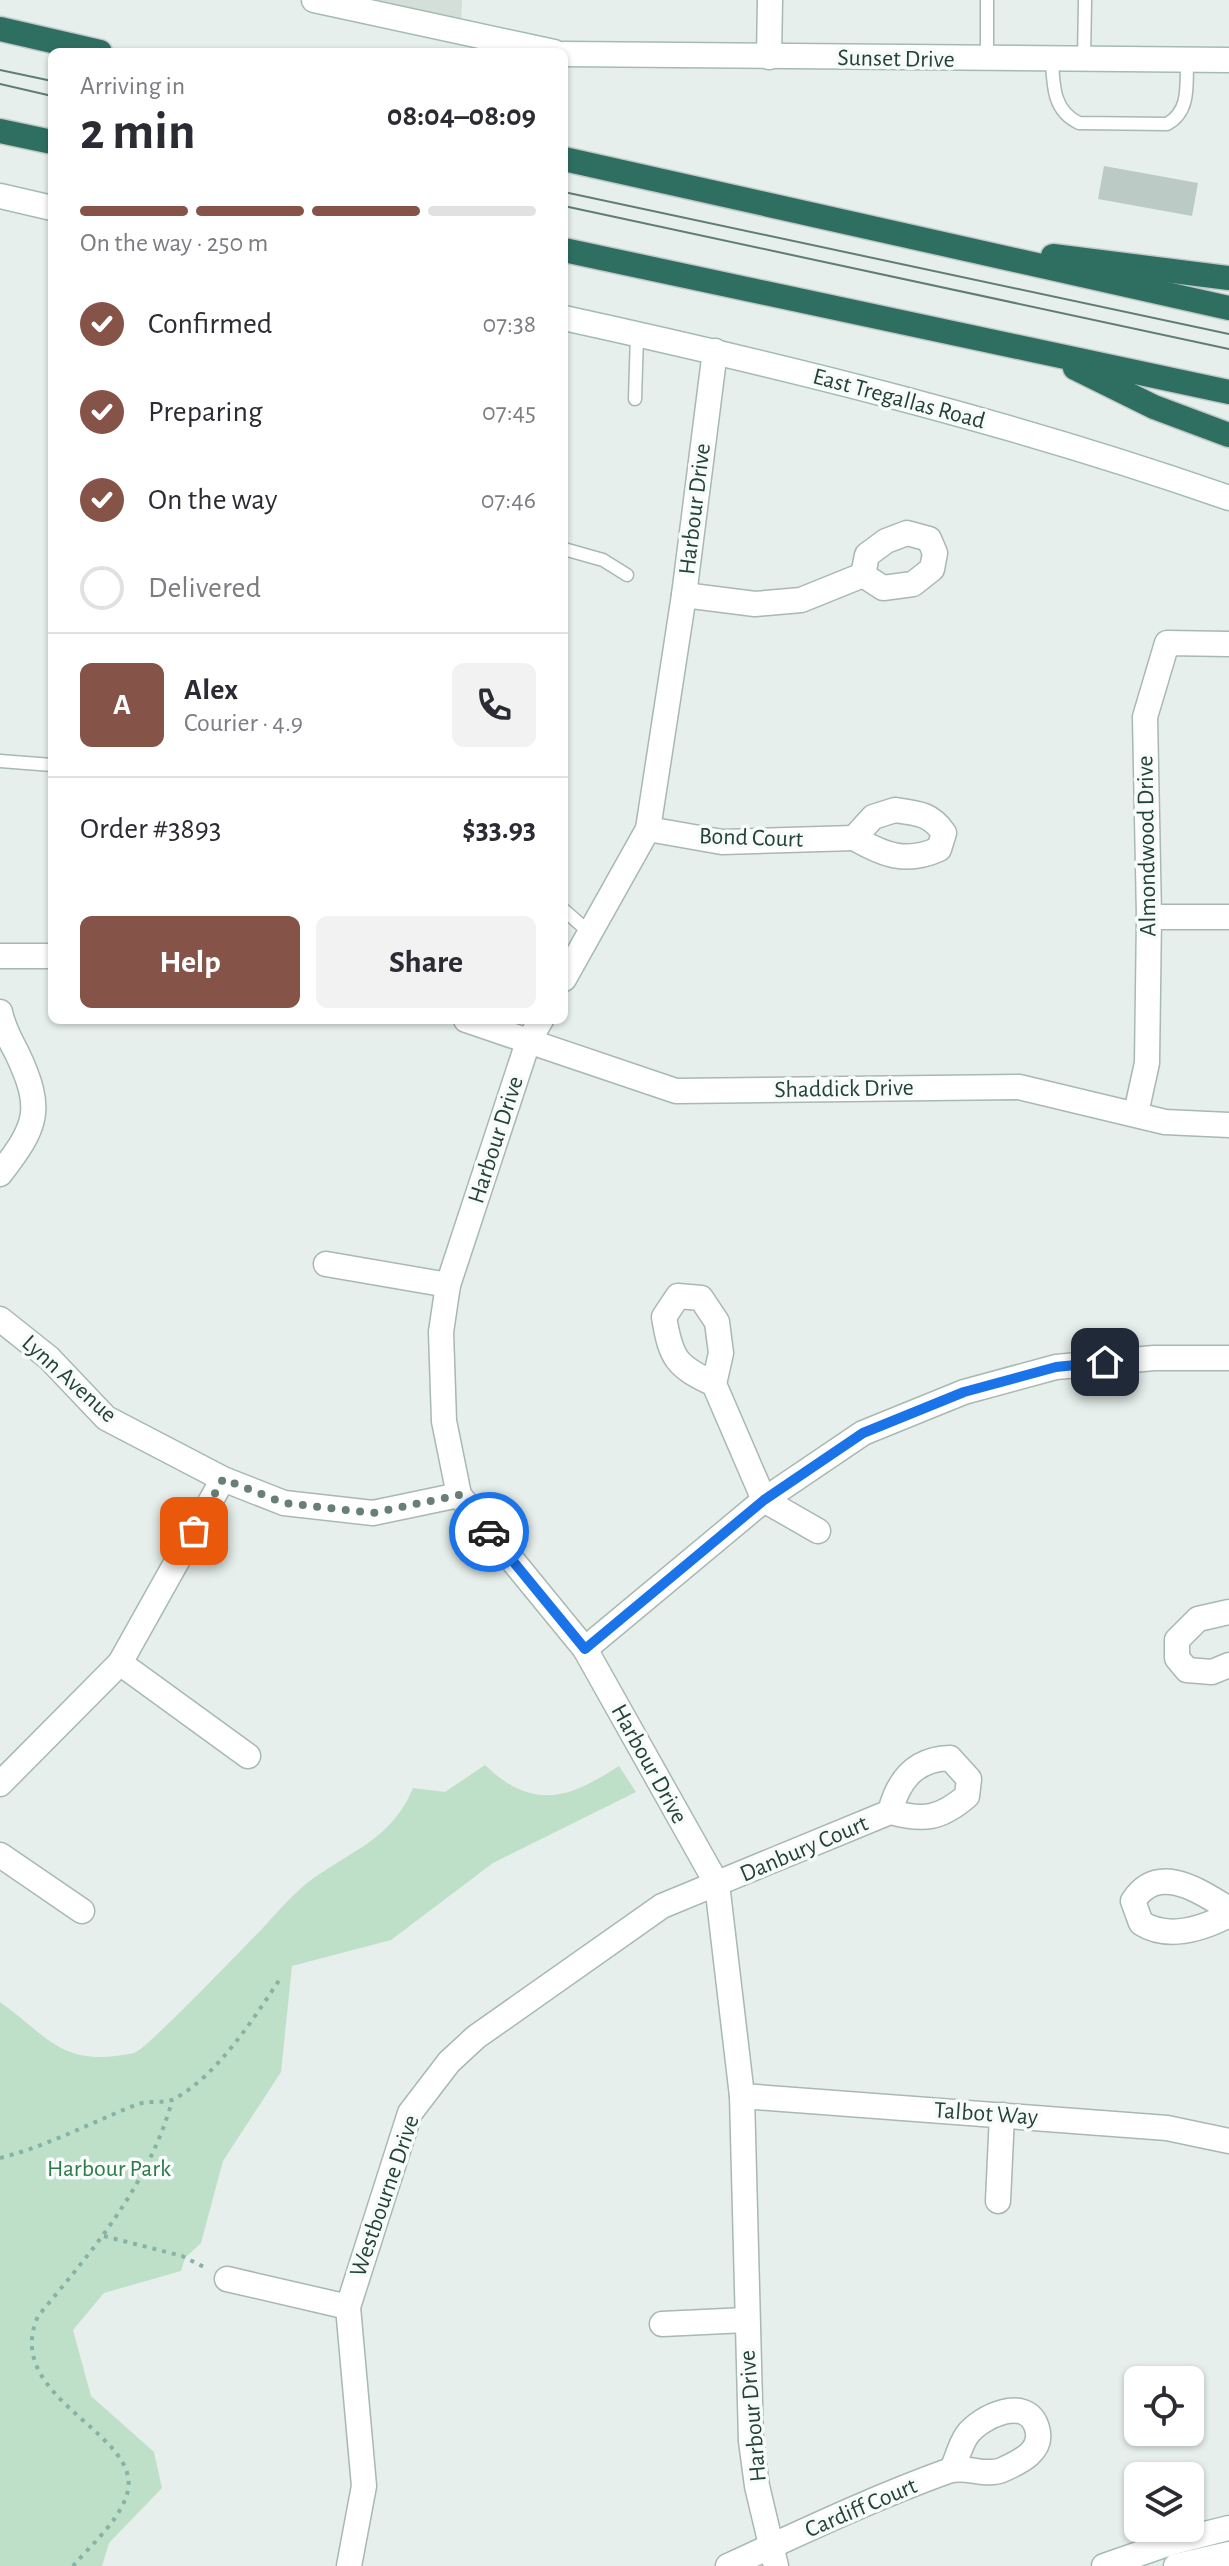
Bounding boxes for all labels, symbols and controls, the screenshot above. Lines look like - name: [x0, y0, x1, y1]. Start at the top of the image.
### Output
- street label: Sunset Drive: [837, 46, 955, 72]
- text: Arriving in: [80, 73, 185, 99]
- text: 08:04–08:09: [387, 101, 536, 131]
- text: 2 min: [80, 106, 195, 158]
- text: On the way · 250 m: [80, 230, 268, 256]
- icon: check: [80, 302, 124, 346]
- text: Confirmed: [148, 309, 272, 339]
- text: 07:38: [482, 311, 536, 337]
- street label: East Tregallas Road: [810, 364, 988, 434]
- icon: check: [80, 390, 124, 434]
- text: Preparing: [148, 397, 263, 427]
- text: 07:45: [482, 399, 536, 425]
- street label: Harbour Drive: [675, 442, 715, 576]
- icon: check: [80, 478, 124, 522]
- text: On the way: [148, 485, 277, 515]
- text: 07:46: [481, 487, 536, 513]
- text: Delivered: [148, 573, 261, 603]
- button: phone: [452, 663, 536, 747]
- text: Alex: [184, 675, 238, 705]
- text: A: [113, 690, 131, 720]
- text: Courier · 4.9: [184, 710, 303, 736]
- street label: Almondwood Drive: [1133, 755, 1161, 937]
- text: Order #3893: [80, 814, 221, 844]
- text: $33.93: [462, 814, 536, 844]
- street label: Bond Court: [699, 824, 804, 852]
- button: Help: [80, 916, 300, 1008]
- button: Share: [316, 916, 536, 1008]
- street label: Harbour Drive: [464, 1073, 528, 1207]
- street label: Shaddick Drive: [774, 1076, 914, 1102]
- pin: [1071, 1328, 1139, 1396]
- street label: Lynn Avenue: [17, 1331, 121, 1427]
- icon: home: [1083, 1340, 1127, 1384]
- courier: [449, 1492, 529, 1572]
- pin: [160, 1497, 228, 1565]
- icon: bag: [172, 1509, 216, 1553]
- icon: car: [467, 1510, 511, 1554]
- street label: Harbour Drive: [606, 1700, 692, 1828]
- street label: Danbury Court: [736, 1811, 872, 1887]
- street label: Talbot Way: [933, 2098, 1039, 2130]
- street label: Westbourne Drive: [346, 2112, 424, 2280]
- park label: Harbour Park: [47, 2157, 171, 2181]
- street label: Harbour Drive: [735, 2349, 771, 2483]
- map controls: [1124, 2366, 1204, 2542]
- button: locate: [1124, 2366, 1204, 2446]
- button: layers: [1124, 2462, 1204, 2542]
- street label: Cardiff Court: [802, 2474, 921, 2542]

